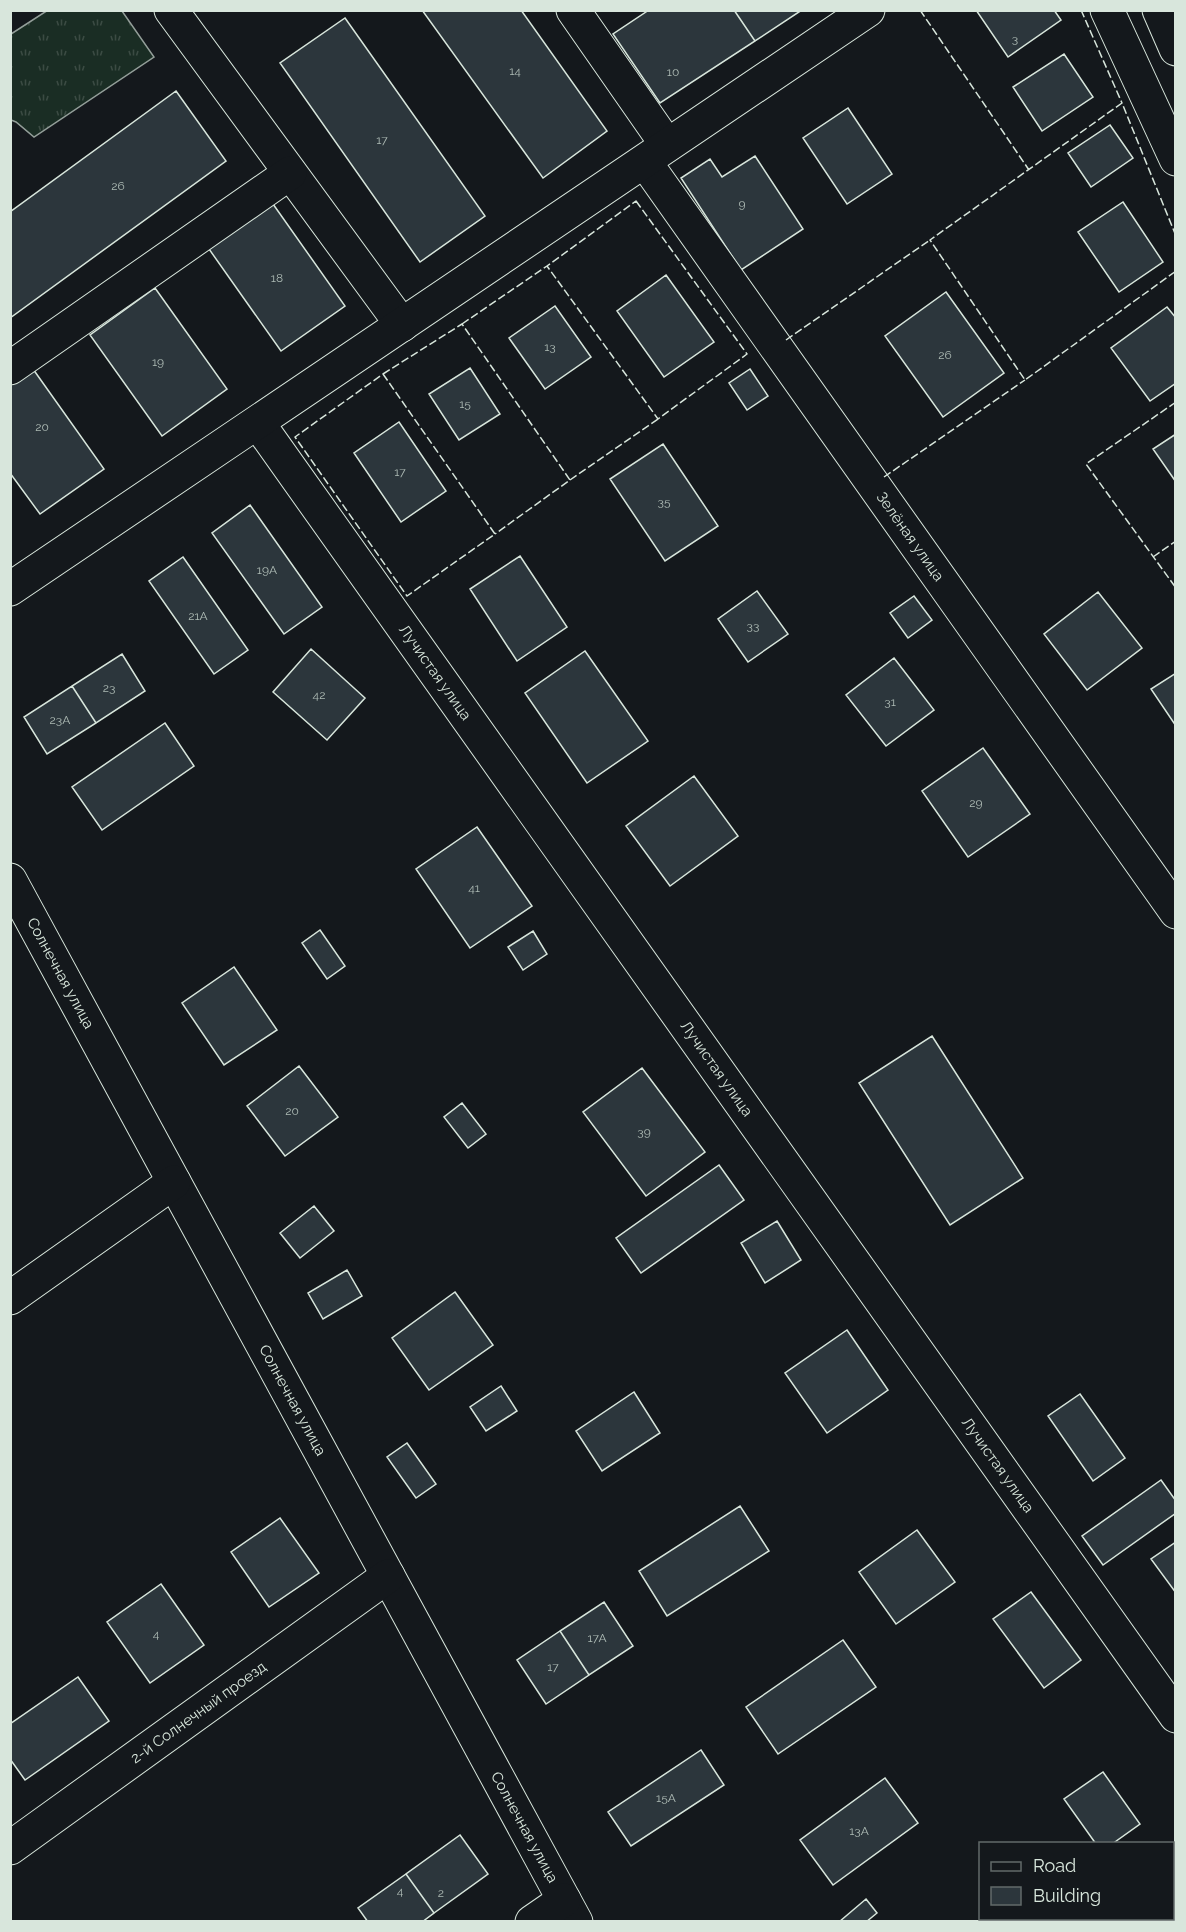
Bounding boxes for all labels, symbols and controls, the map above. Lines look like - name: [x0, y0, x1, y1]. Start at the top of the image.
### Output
- house number: 3: [1012, 32, 1018, 46]
- house number: 14: [509, 64, 521, 78]
- house number: 10: [667, 65, 679, 79]
- house number: 17: [376, 133, 388, 147]
- house number: 26: [111, 179, 125, 193]
- house number: 9: [738, 197, 746, 211]
- house number: 18: [271, 271, 283, 285]
- house number: 13: [544, 340, 556, 354]
- house number: 26: [938, 348, 952, 362]
- house number: 19: [152, 355, 164, 369]
- house number: 15: [459, 397, 471, 411]
- house number: 20: [35, 420, 49, 434]
- house number: 17: [394, 465, 406, 479]
- street label: Зелёная улица: [873, 489, 948, 585]
- house number: 35: [658, 495, 671, 509]
- house number: 19А: [257, 563, 277, 577]
- house number: 21А: [188, 609, 208, 623]
- house number: 33: [747, 619, 759, 633]
- street label: Лучистая улица: [395, 621, 475, 724]
- house number: 23: [103, 681, 115, 695]
- house number: 42: [313, 688, 325, 702]
- house number: 31: [884, 695, 896, 709]
- house number: 23А: [50, 713, 70, 727]
- house number: 29: [969, 796, 983, 810]
- house number: 41: [468, 881, 480, 895]
- street label: Солнечная улица: [23, 914, 98, 1032]
- street label: Лучистая улица: [676, 1018, 757, 1120]
- house number: 20: [285, 1104, 299, 1118]
- house number: 39: [637, 1125, 651, 1139]
- street label: Солнечная улица: [255, 1342, 330, 1459]
- street label: Лучистая улица: [958, 1414, 1038, 1516]
- house number: 4: [153, 1627, 160, 1641]
- house number: 17А: [587, 1631, 607, 1645]
- street label: 2-й Солнечный проезд: [127, 1657, 270, 1767]
- house number: 17: [547, 1660, 559, 1674]
- street label: Солнечная улица: [487, 1769, 562, 1886]
- house number: 15А: [656, 1791, 676, 1805]
- house number: 13А: [849, 1824, 869, 1838]
- legend: [979, 1842, 1174, 1920]
- text: Road: [1033, 1855, 1076, 1876]
- house number: 4: [397, 1884, 404, 1898]
- text: Building: [1033, 1885, 1101, 1906]
- house number: 2: [438, 1886, 444, 1900]

